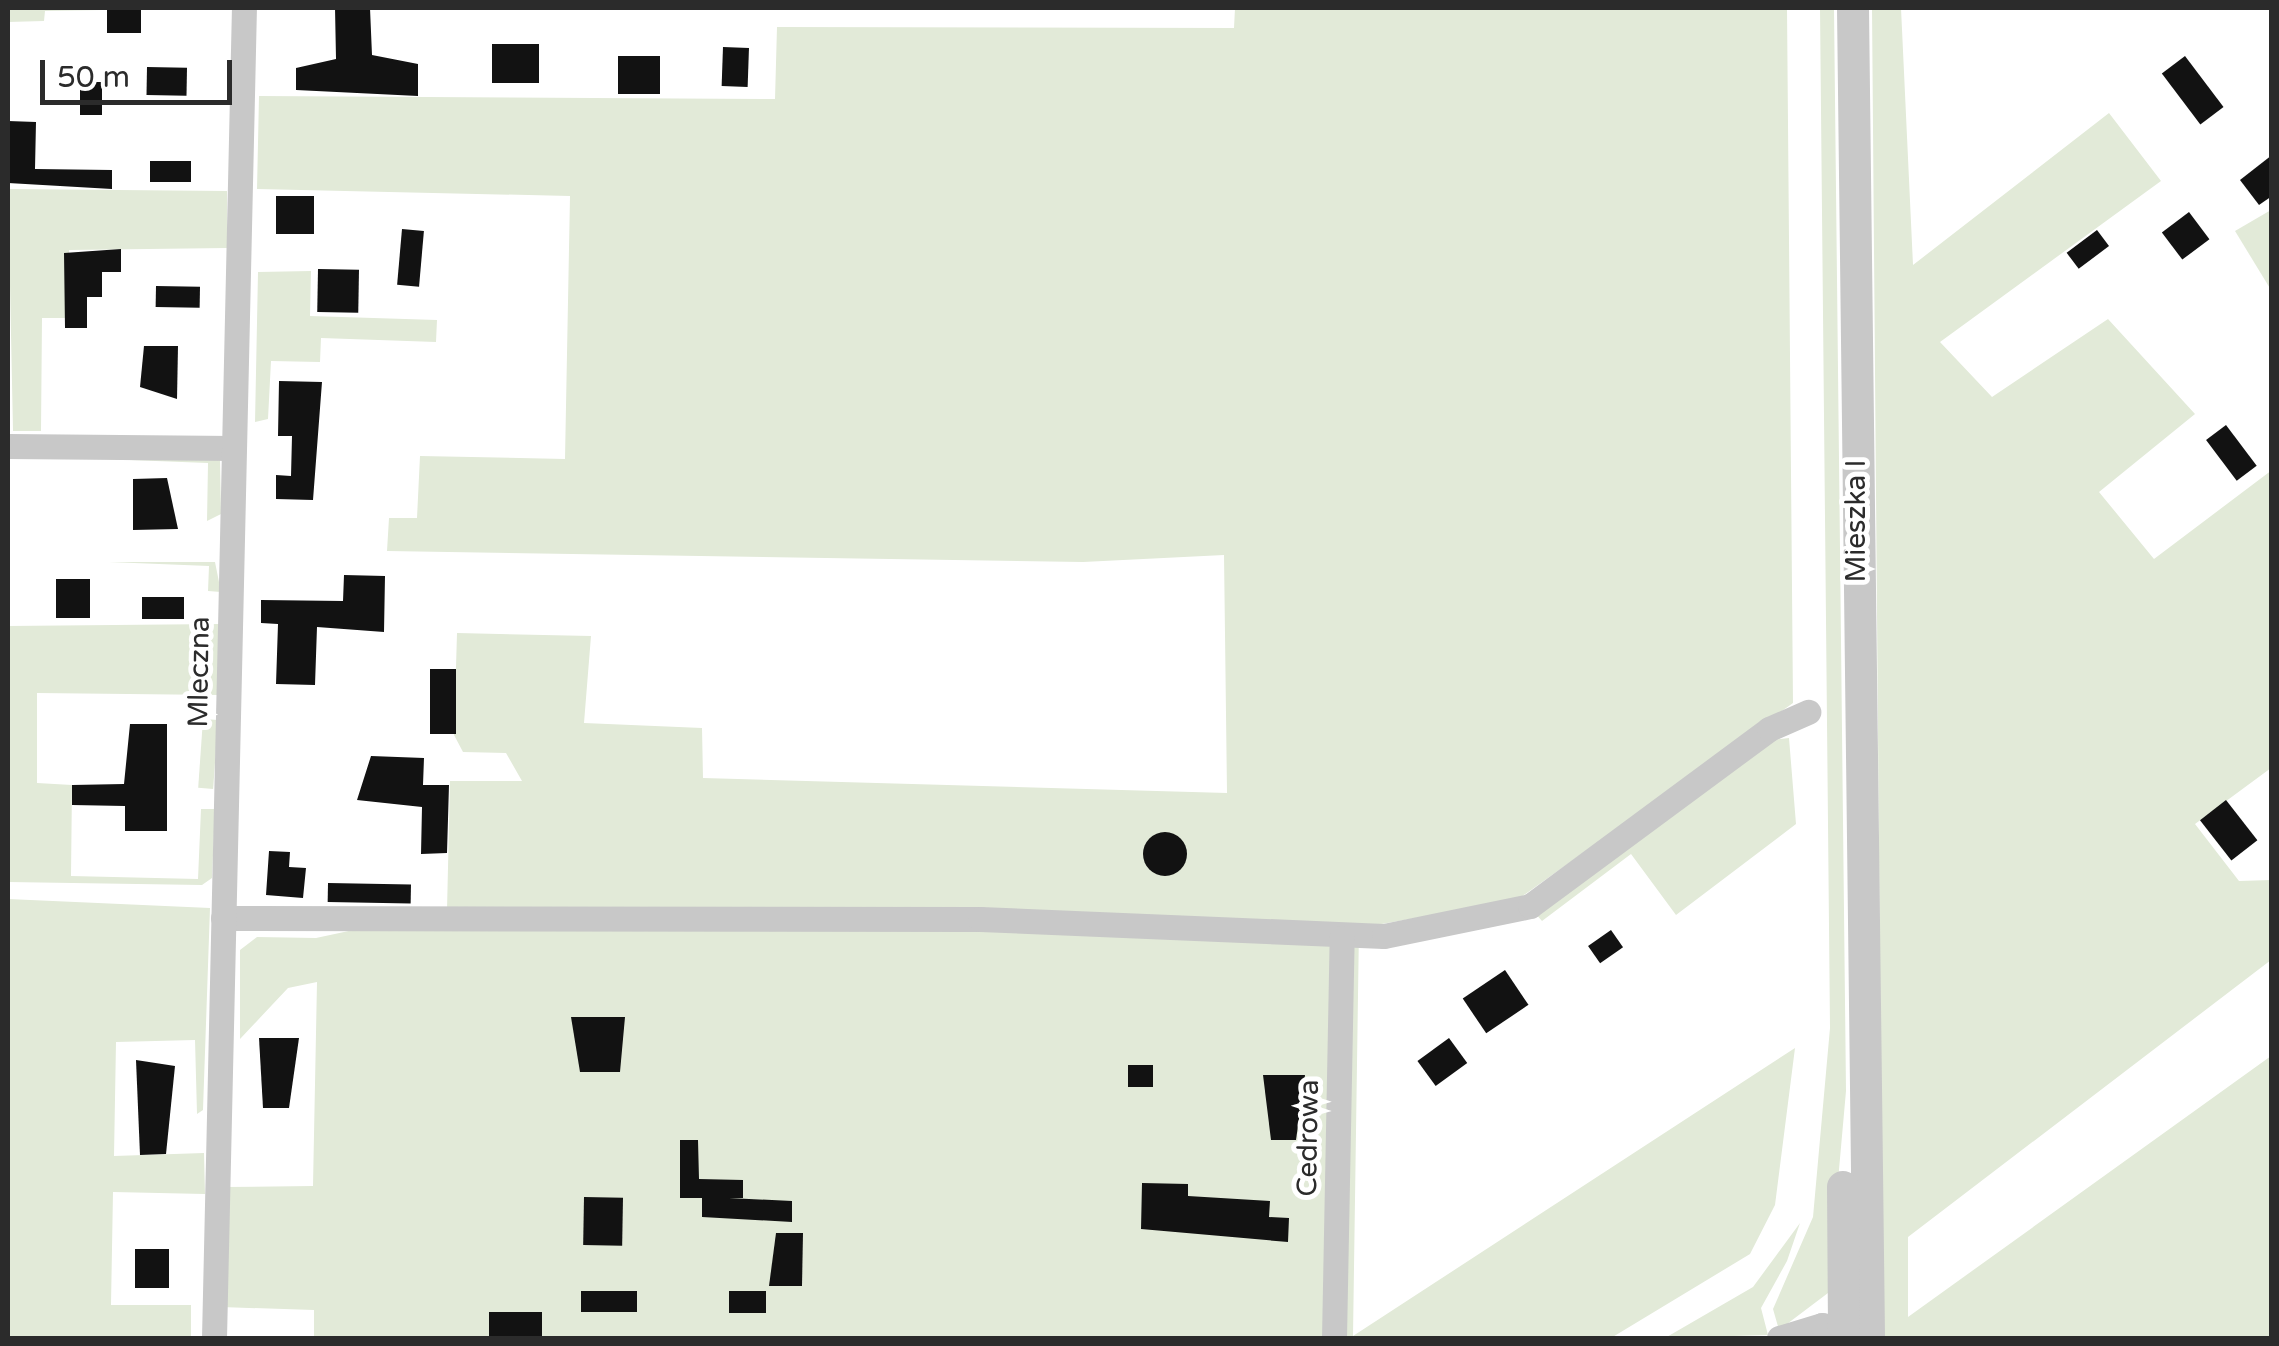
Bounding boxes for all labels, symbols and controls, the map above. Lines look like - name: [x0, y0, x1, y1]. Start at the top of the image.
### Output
- scale bar: [45, 40, 238, 102]
- text: 50 m: [57, 59, 130, 96]
- street label: Mieszka I: [1839, 460, 1873, 582]
- street label: Mleczna: [181, 616, 217, 728]
- street label: Cedrowa: [1290, 1079, 1326, 1197]

